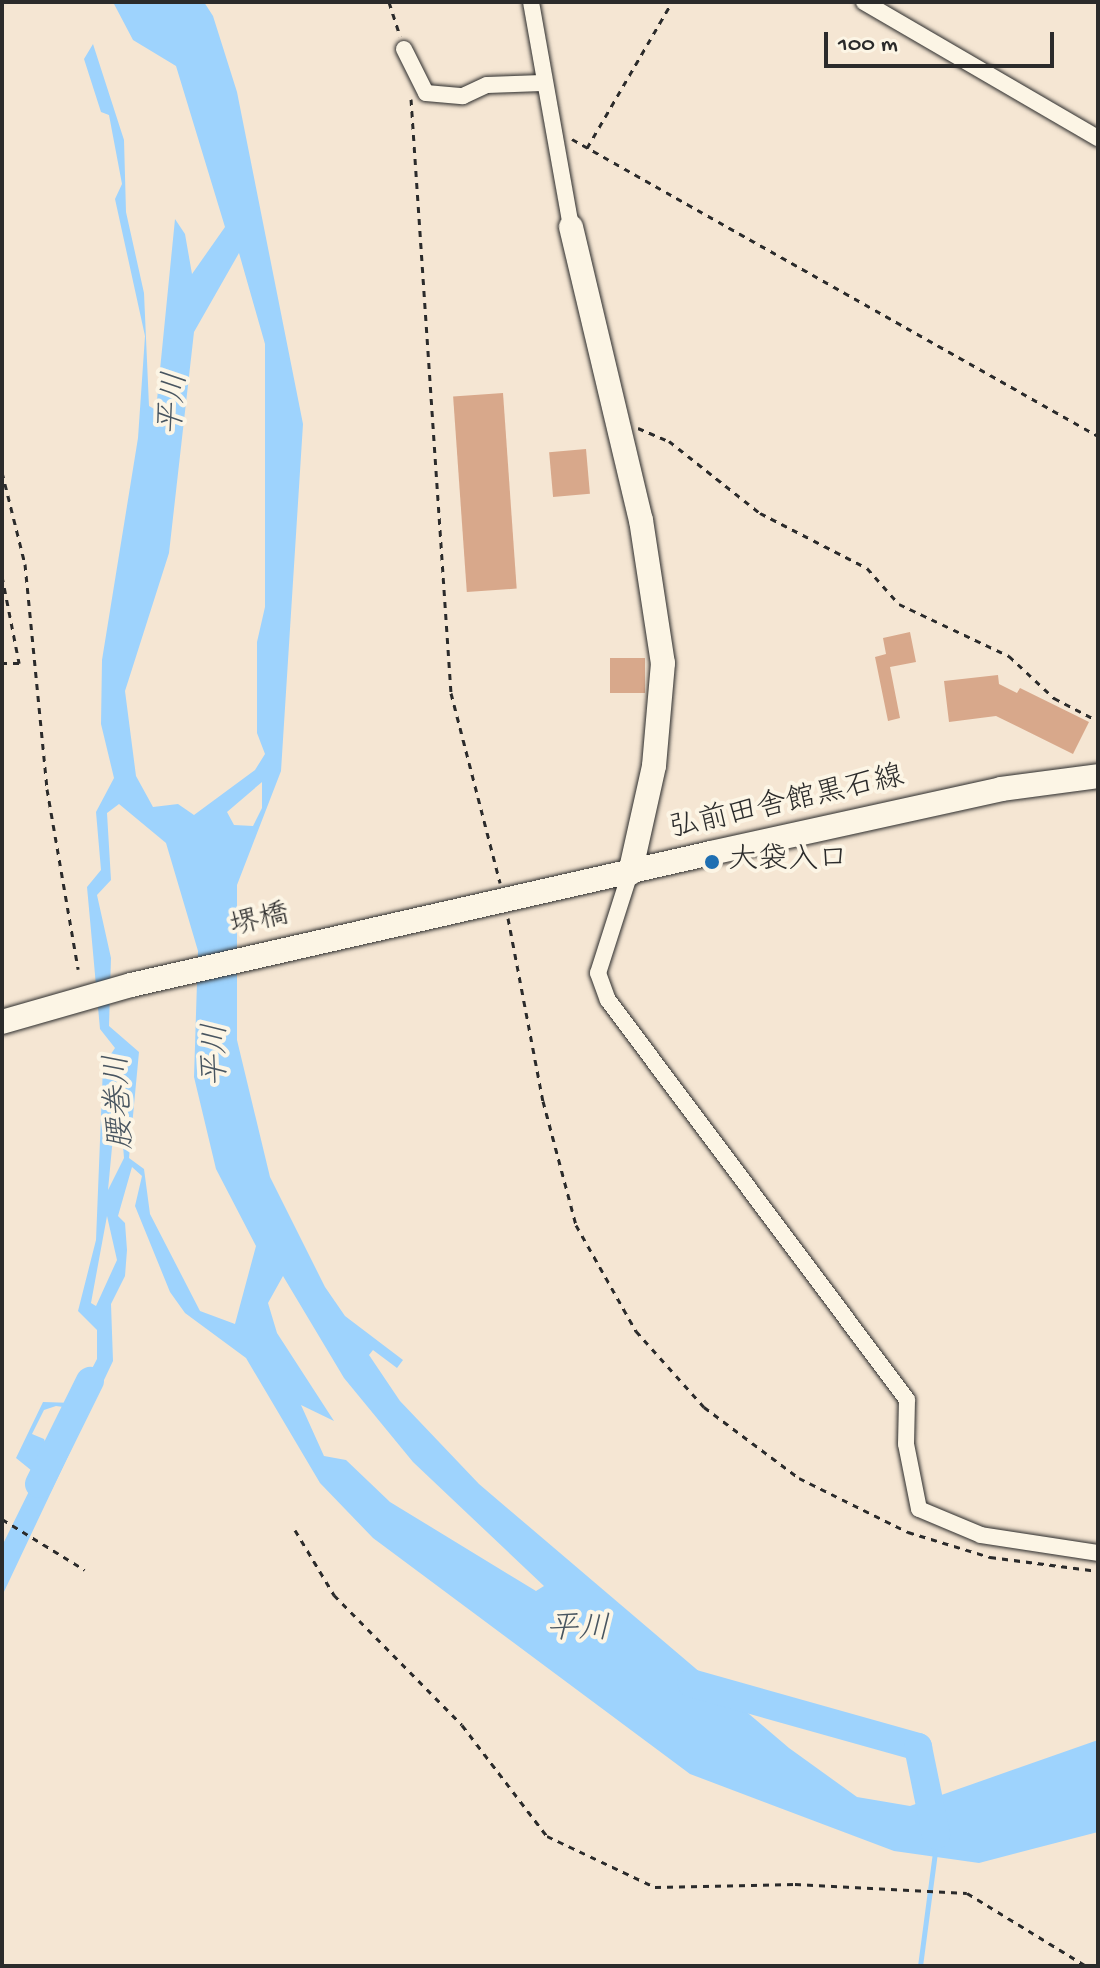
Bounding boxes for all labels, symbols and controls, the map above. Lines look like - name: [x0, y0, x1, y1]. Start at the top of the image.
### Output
- scale bar: [828, 16, 1058, 66]
- text: 100 m: [838, 31, 898, 60]
- water label: 平川: [154, 370, 198, 438]
- street label: 弘前田舎館黒石線: [666, 760, 908, 850]
- place label: 大袋入口: [728, 844, 848, 880]
- marker: 大袋入口: [703, 853, 721, 871]
- street label: 堺橋: [227, 899, 293, 947]
- water label: 平川: [199, 1023, 237, 1087]
- water label: 腰巻川: [100, 1053, 144, 1151]
- water label: 平川: [546, 1612, 610, 1650]

